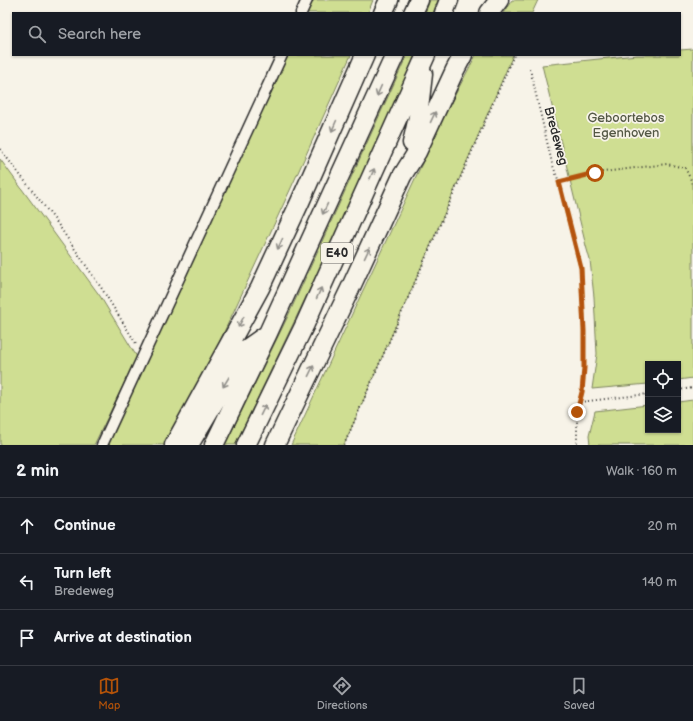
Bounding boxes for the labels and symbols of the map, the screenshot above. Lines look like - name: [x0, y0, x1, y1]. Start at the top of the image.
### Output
- one-way arrow: [375, 84, 382, 96]
- street label: Bredeweg: [540, 105, 572, 167]
- park label: Geboortebos Egenhoven: [588, 110, 665, 141]
- one-way arrow: [430, 111, 437, 123]
- one-way arrow: [330, 120, 337, 132]
- route start: [586, 164, 604, 182]
- one-way arrow: [369, 168, 376, 180]
- one-way arrow: [321, 203, 328, 215]
- one-way arrow: [276, 238, 283, 250]
- road number: E40: [321, 243, 353, 263]
- one-way arrow: [364, 248, 371, 260]
- one-way arrow: [316, 287, 323, 299]
- one-way arrow: [237, 316, 244, 328]
- one-way arrow: [308, 365, 315, 377]
- one-way arrow: [222, 376, 230, 388]
- route end: [568, 403, 586, 421]
- one-way arrow: [260, 404, 267, 416]

